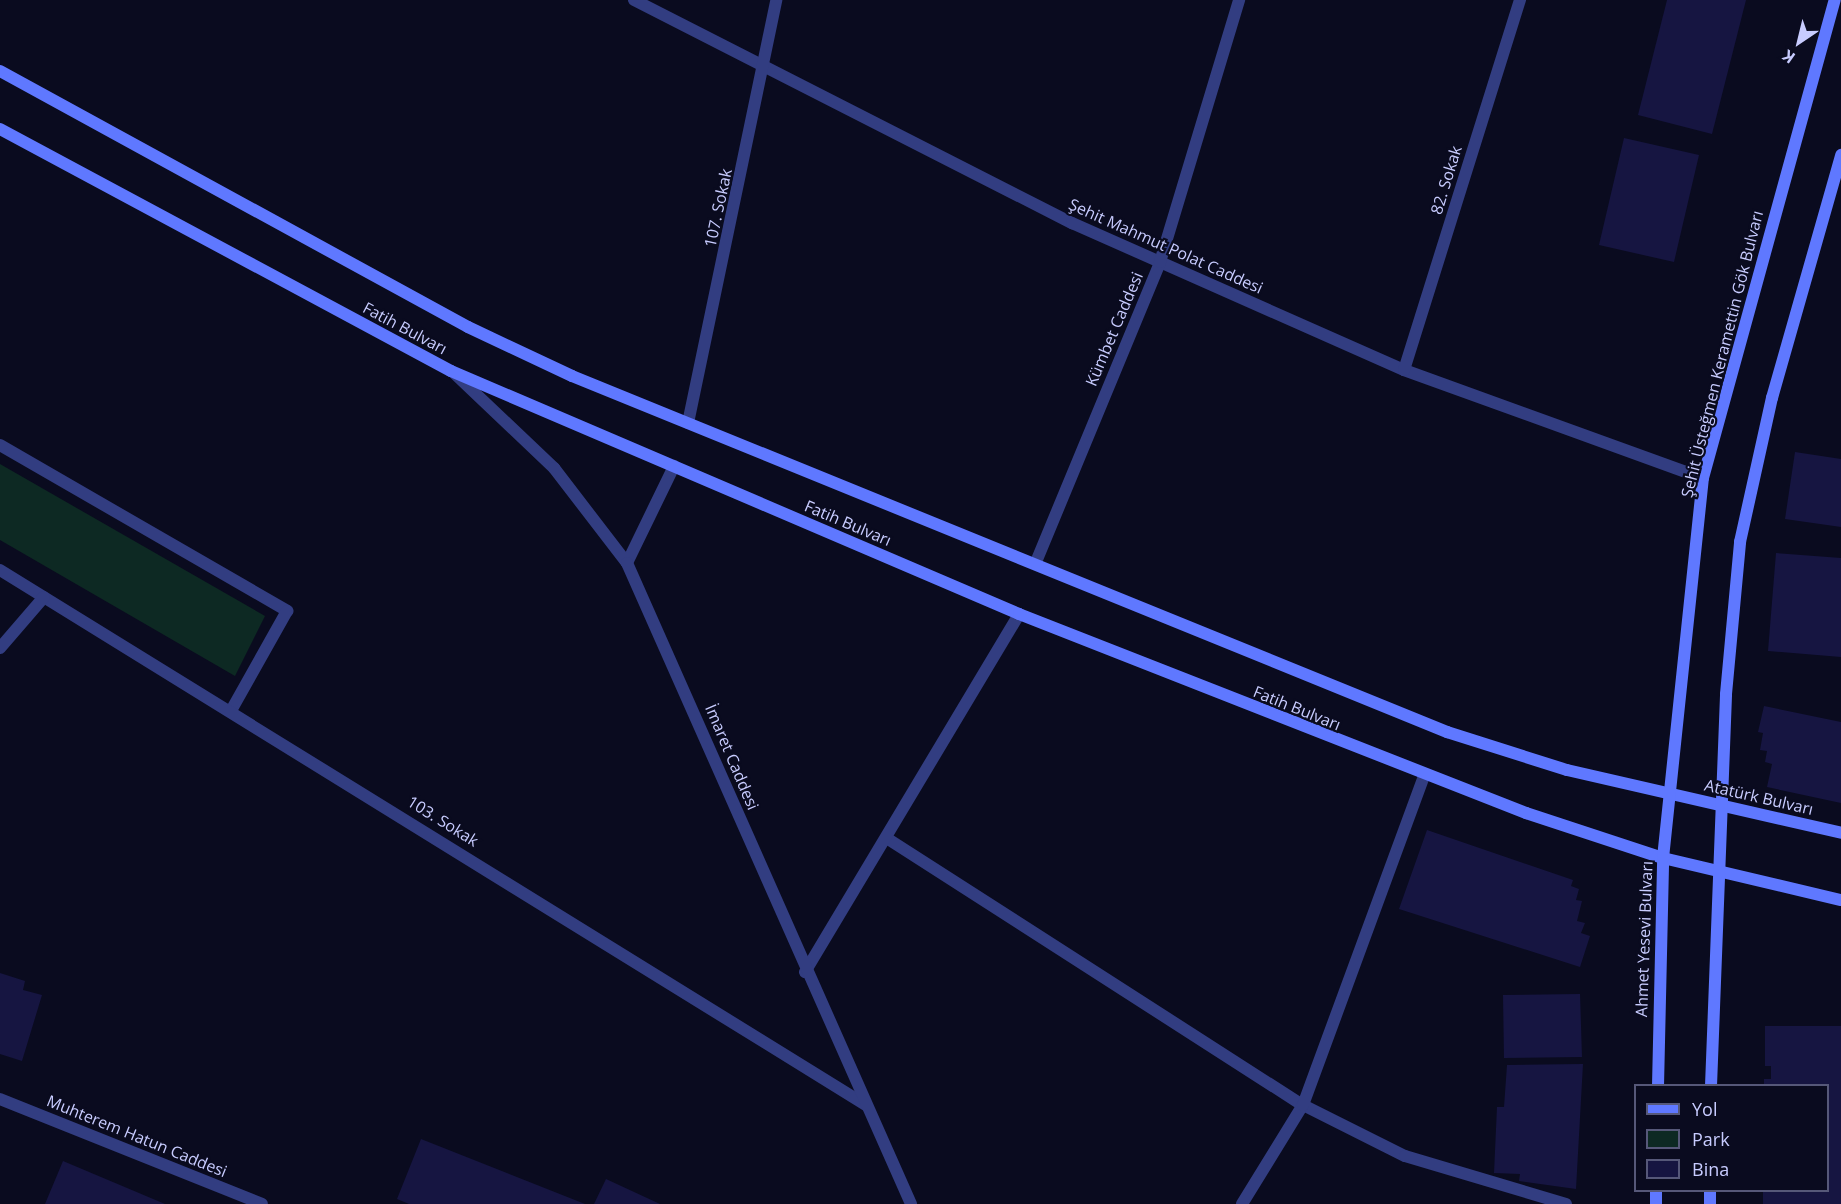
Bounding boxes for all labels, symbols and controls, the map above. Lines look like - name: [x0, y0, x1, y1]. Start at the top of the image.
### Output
- north arrow: [1769, 12, 1829, 72]
- text: K: [1778, 45, 1799, 69]
- street label: 82. Sokak: [1426, 143, 1466, 217]
- street label: 107. Sokak: [700, 167, 736, 249]
- street label: Şehit Mahmut Polat Caddesi: [1066, 194, 1266, 298]
- street label: Şehit Üsteğmen Keramettin Gök Bulvarı: [1677, 209, 1767, 499]
- street label: Kümbet Caddesi: [1081, 269, 1147, 389]
- street label: Fatih Bulvarı: [360, 298, 450, 358]
- street label: Fatih Bulvarı: [802, 496, 894, 550]
- street label: Fatih Bulvarı: [1251, 682, 1343, 734]
- street label: İmaret Caddesi: [701, 701, 763, 813]
- street label: Atatürk Bulvarı: [1703, 775, 1815, 819]
- street label: 103. Sokak: [404, 792, 482, 850]
- street label: Ahmet Yesevi Bulvarı: [1632, 861, 1656, 1017]
- legend: [1634, 1084, 1829, 1192]
- street label: Muhterem Hatun Caddesi: [44, 1091, 230, 1181]
- text: Yol: [1692, 1097, 1717, 1121]
- text: Park: [1692, 1127, 1730, 1151]
- text: Bina: [1692, 1157, 1729, 1181]

